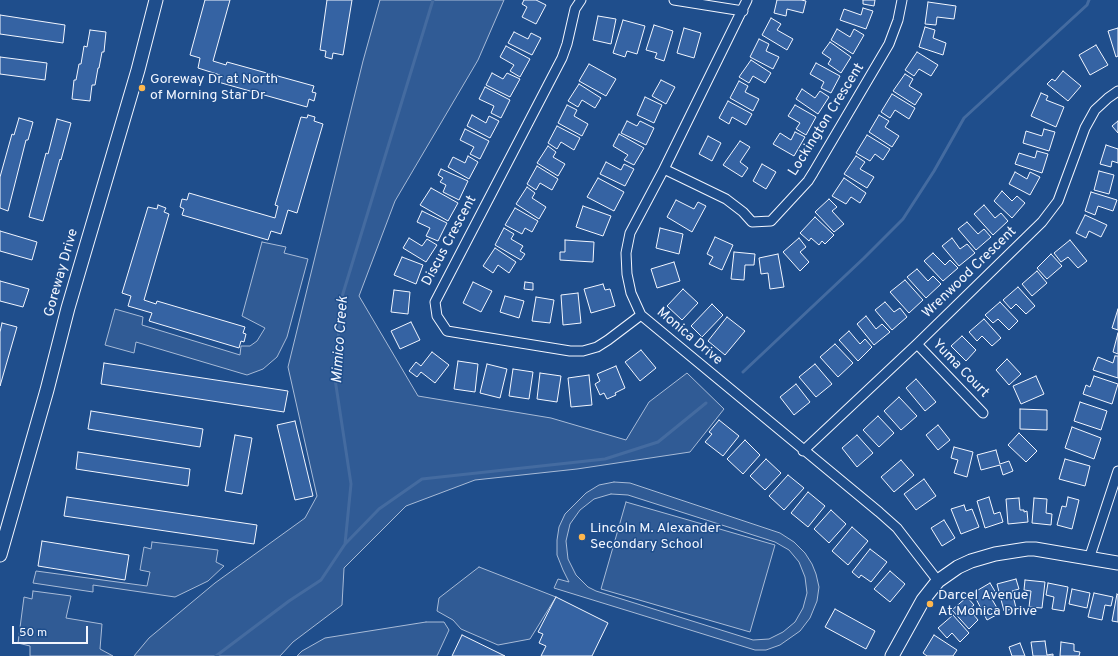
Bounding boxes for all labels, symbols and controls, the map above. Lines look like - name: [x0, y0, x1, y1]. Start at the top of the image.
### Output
- street label: Lockington Crescent: [786, 61, 868, 179]
- place label: Goreway Dr at North of Morning Star Dr: [150, 72, 278, 104]
- marker: Goreway Dr at North of Morning Star Dr: [137, 83, 147, 93]
- street label: Discus Crescent: [419, 193, 481, 289]
- street label: Wrenwood Crescent: [919, 224, 1021, 322]
- street label: Goreway Drive: [41, 227, 83, 319]
- water label: Mimico Creek: [329, 296, 353, 384]
- street label: Monica Drive: [653, 304, 725, 370]
- street label: Yuma Court: [928, 336, 992, 402]
- place label: Lincoln M. Alexander Secondary School: [590, 521, 721, 554]
- marker: Lincoln M. Alexander Secondary School: [577, 532, 587, 542]
- place label: Darcel Avenue At Monica Drive: [938, 588, 1037, 620]
- marker: Darcel Avenue At Monica Drive: [925, 599, 935, 609]
- scale bar: [14, 618, 90, 644]
- text: 50 m: [19, 625, 47, 641]

